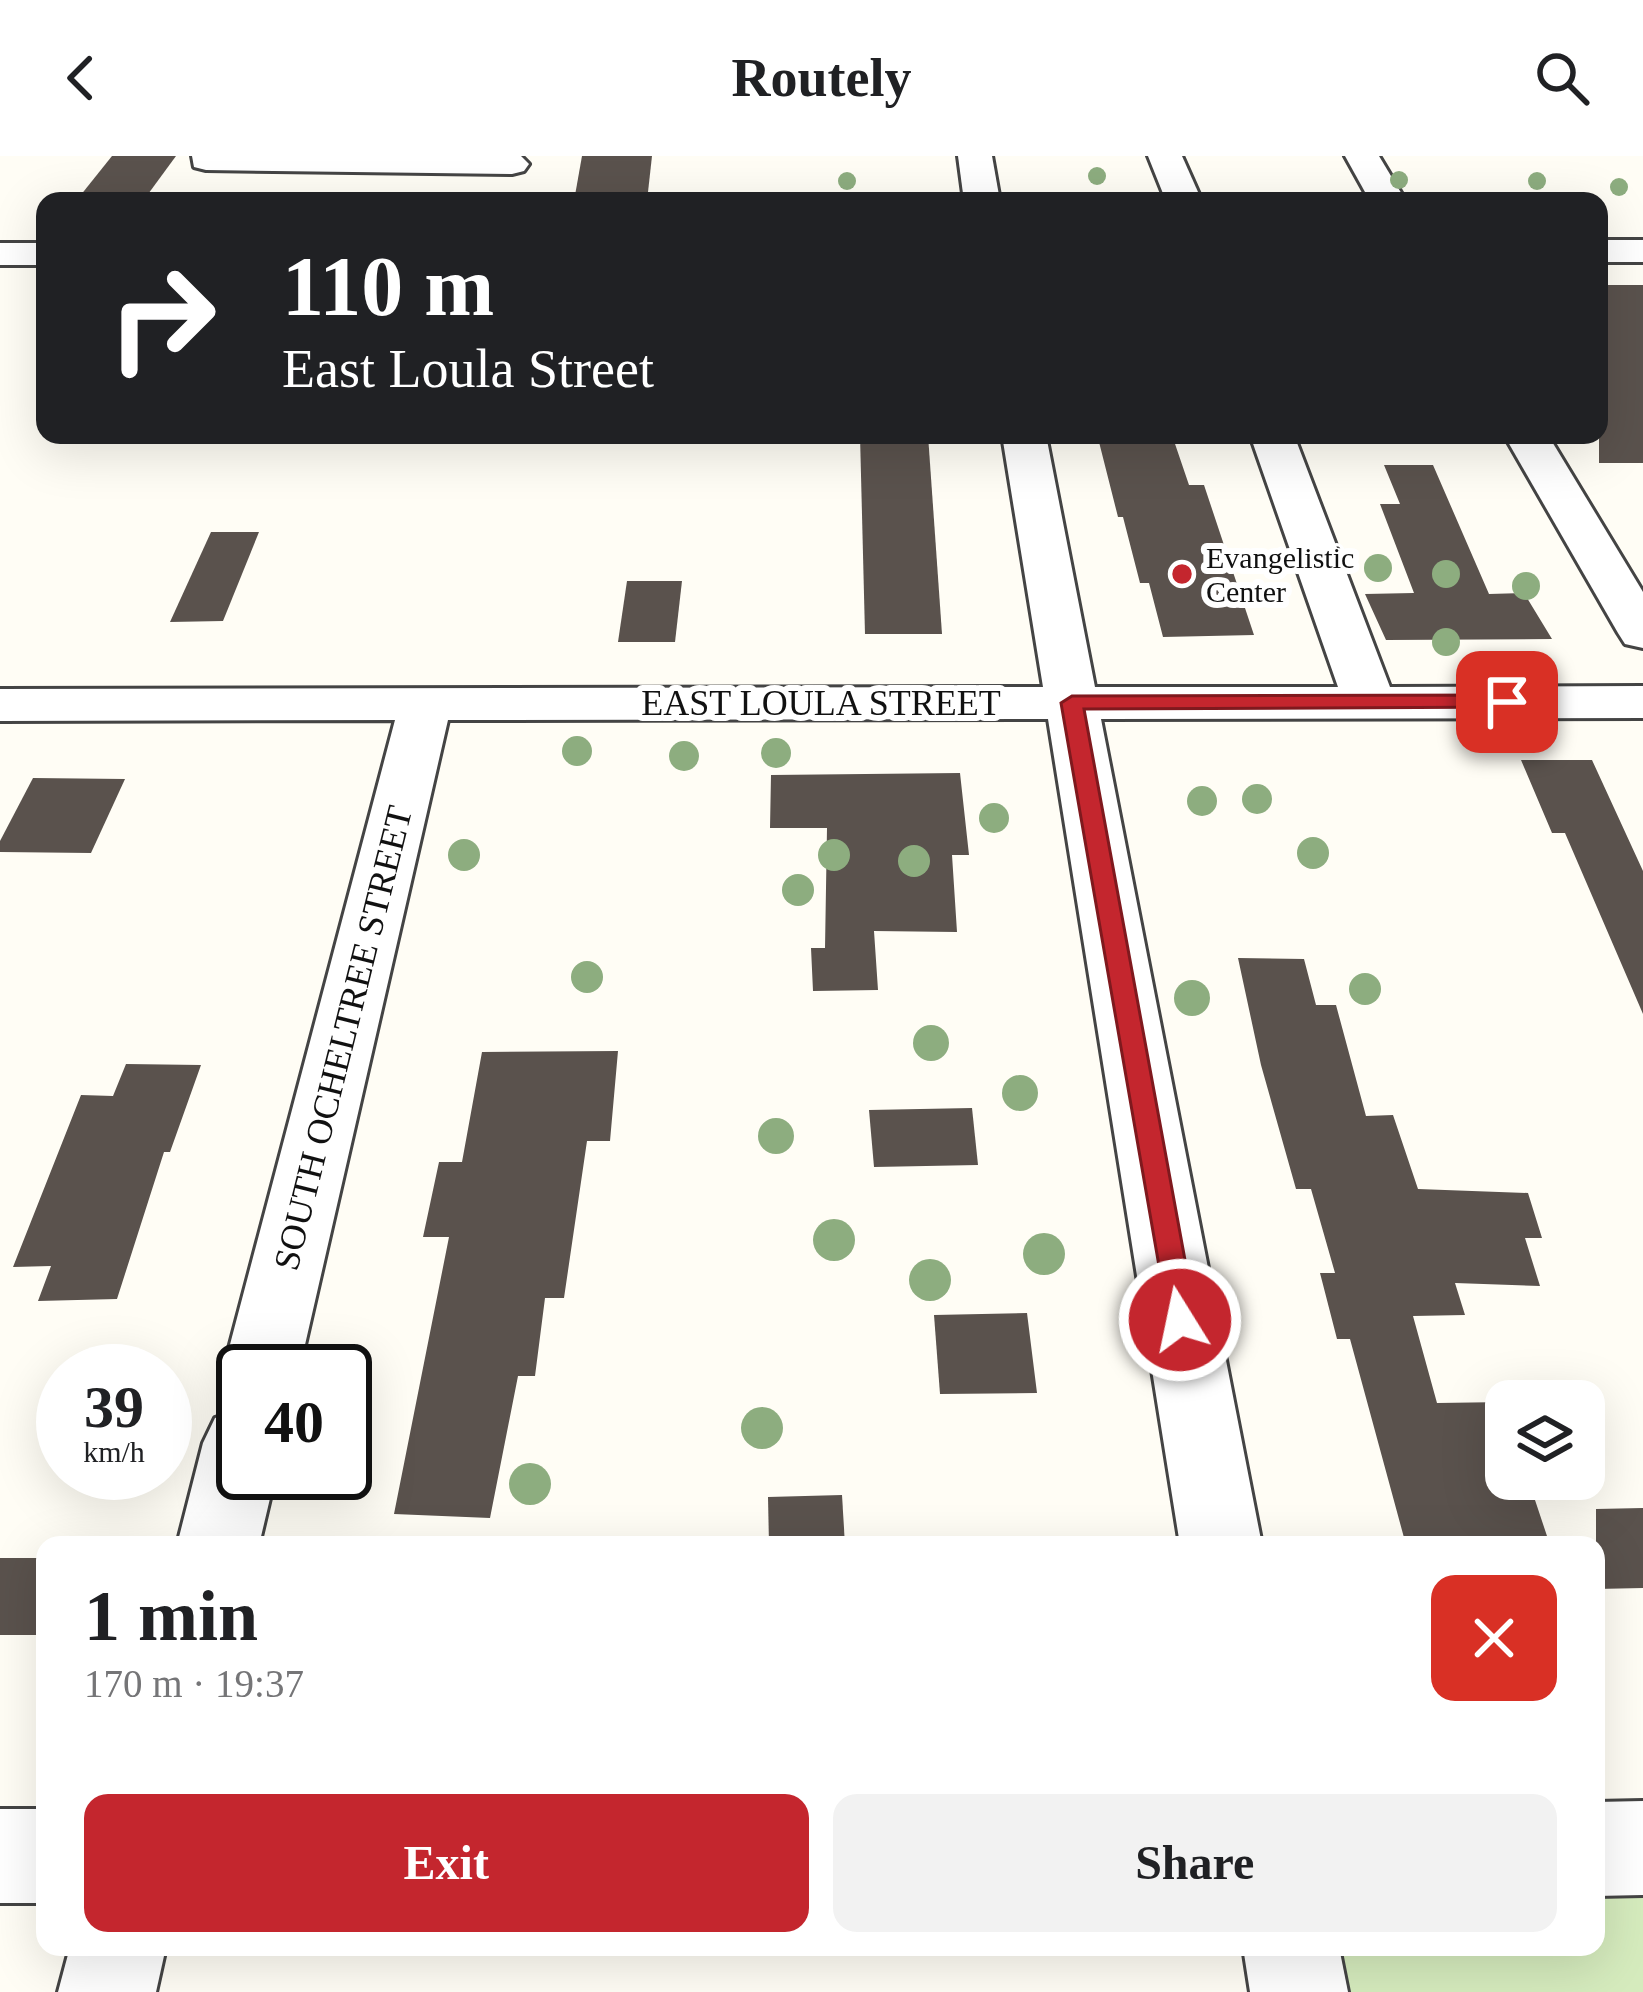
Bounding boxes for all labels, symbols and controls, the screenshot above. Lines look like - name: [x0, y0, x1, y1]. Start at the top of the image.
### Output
- icon: back: [48, 45, 114, 111]
- icon: search: [1529, 45, 1595, 111]
- text: Routely: [732, 48, 911, 108]
- icon: right: [84, 240, 240, 396]
- text: 110 m: [282, 240, 494, 333]
- text: East Loula Street: [282, 339, 654, 399]
- place label: Evangelistic Center: [1206, 541, 1354, 608]
- marker: Evangelistic Center: [1169, 561, 1195, 587]
- pin: [1456, 651, 1558, 753]
- icon: arrive: [1474, 669, 1540, 735]
- street label: EAST LOULA STREET: [641, 683, 1001, 723]
- street label: SOUTH OCHELTREE STREET: [266, 802, 420, 1274]
- position arrow: [1117, 1257, 1243, 1383]
- speed limit sign: 40: [216, 1344, 372, 1500]
- text: 39: [84, 1374, 144, 1440]
- map controls: [1485, 1380, 1605, 1500]
- button: layers: [1485, 1380, 1605, 1500]
- text: km/h: [83, 1435, 145, 1468]
- button: close: [1431, 1575, 1557, 1701]
- text: 1 min: [84, 1576, 258, 1656]
- text: 170 m · 19:37: [84, 1662, 304, 1705]
- button: Exit: [84, 1794, 809, 1932]
- button: Share: [833, 1794, 1557, 1932]

